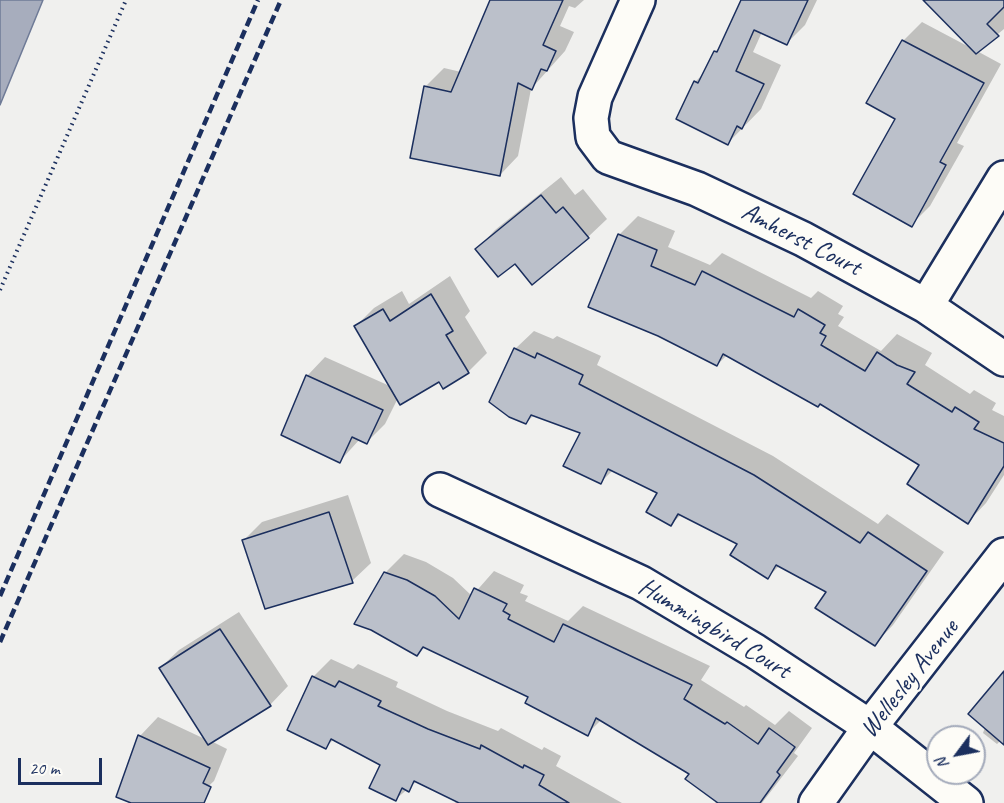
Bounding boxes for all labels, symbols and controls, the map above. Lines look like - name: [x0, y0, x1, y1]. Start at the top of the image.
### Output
- street label: Amherst Court: [736, 197, 866, 283]
- street label: Hummingbird Court: [632, 571, 796, 687]
- street label: Wellesley Avenue: [854, 614, 966, 744]
- north arrow: [926, 725, 986, 785]
- scale bar: [21, 746, 105, 784]
- text: N: [931, 754, 954, 773]
- text: 20 m: [29, 757, 60, 779]

